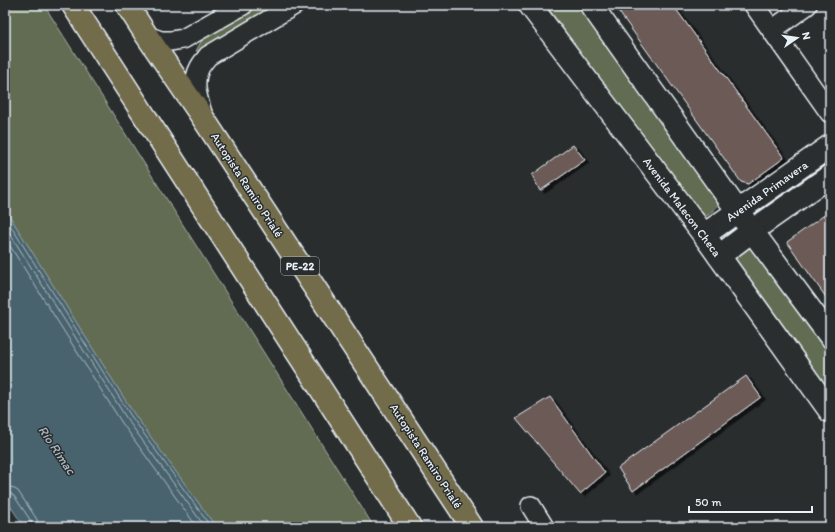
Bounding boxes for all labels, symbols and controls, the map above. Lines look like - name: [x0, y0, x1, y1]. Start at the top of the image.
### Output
- north arrow: [777, 18, 817, 58]
- text: N: [799, 31, 813, 41]
- street label: Autopista Ramiro Prialé: [208, 130, 286, 240]
- street label: Avenida Malecon Checa: [640, 155, 724, 260]
- street label: Avenida Primavera: [724, 157, 811, 224]
- road number: PE-22: [281, 257, 319, 275]
- street label: Autopista Ramiro Prialé: [387, 401, 465, 511]
- water label: Río Rímac: [35, 423, 79, 478]
- scale bar: [689, 488, 812, 514]
- text: 50 m: [695, 495, 721, 509]

